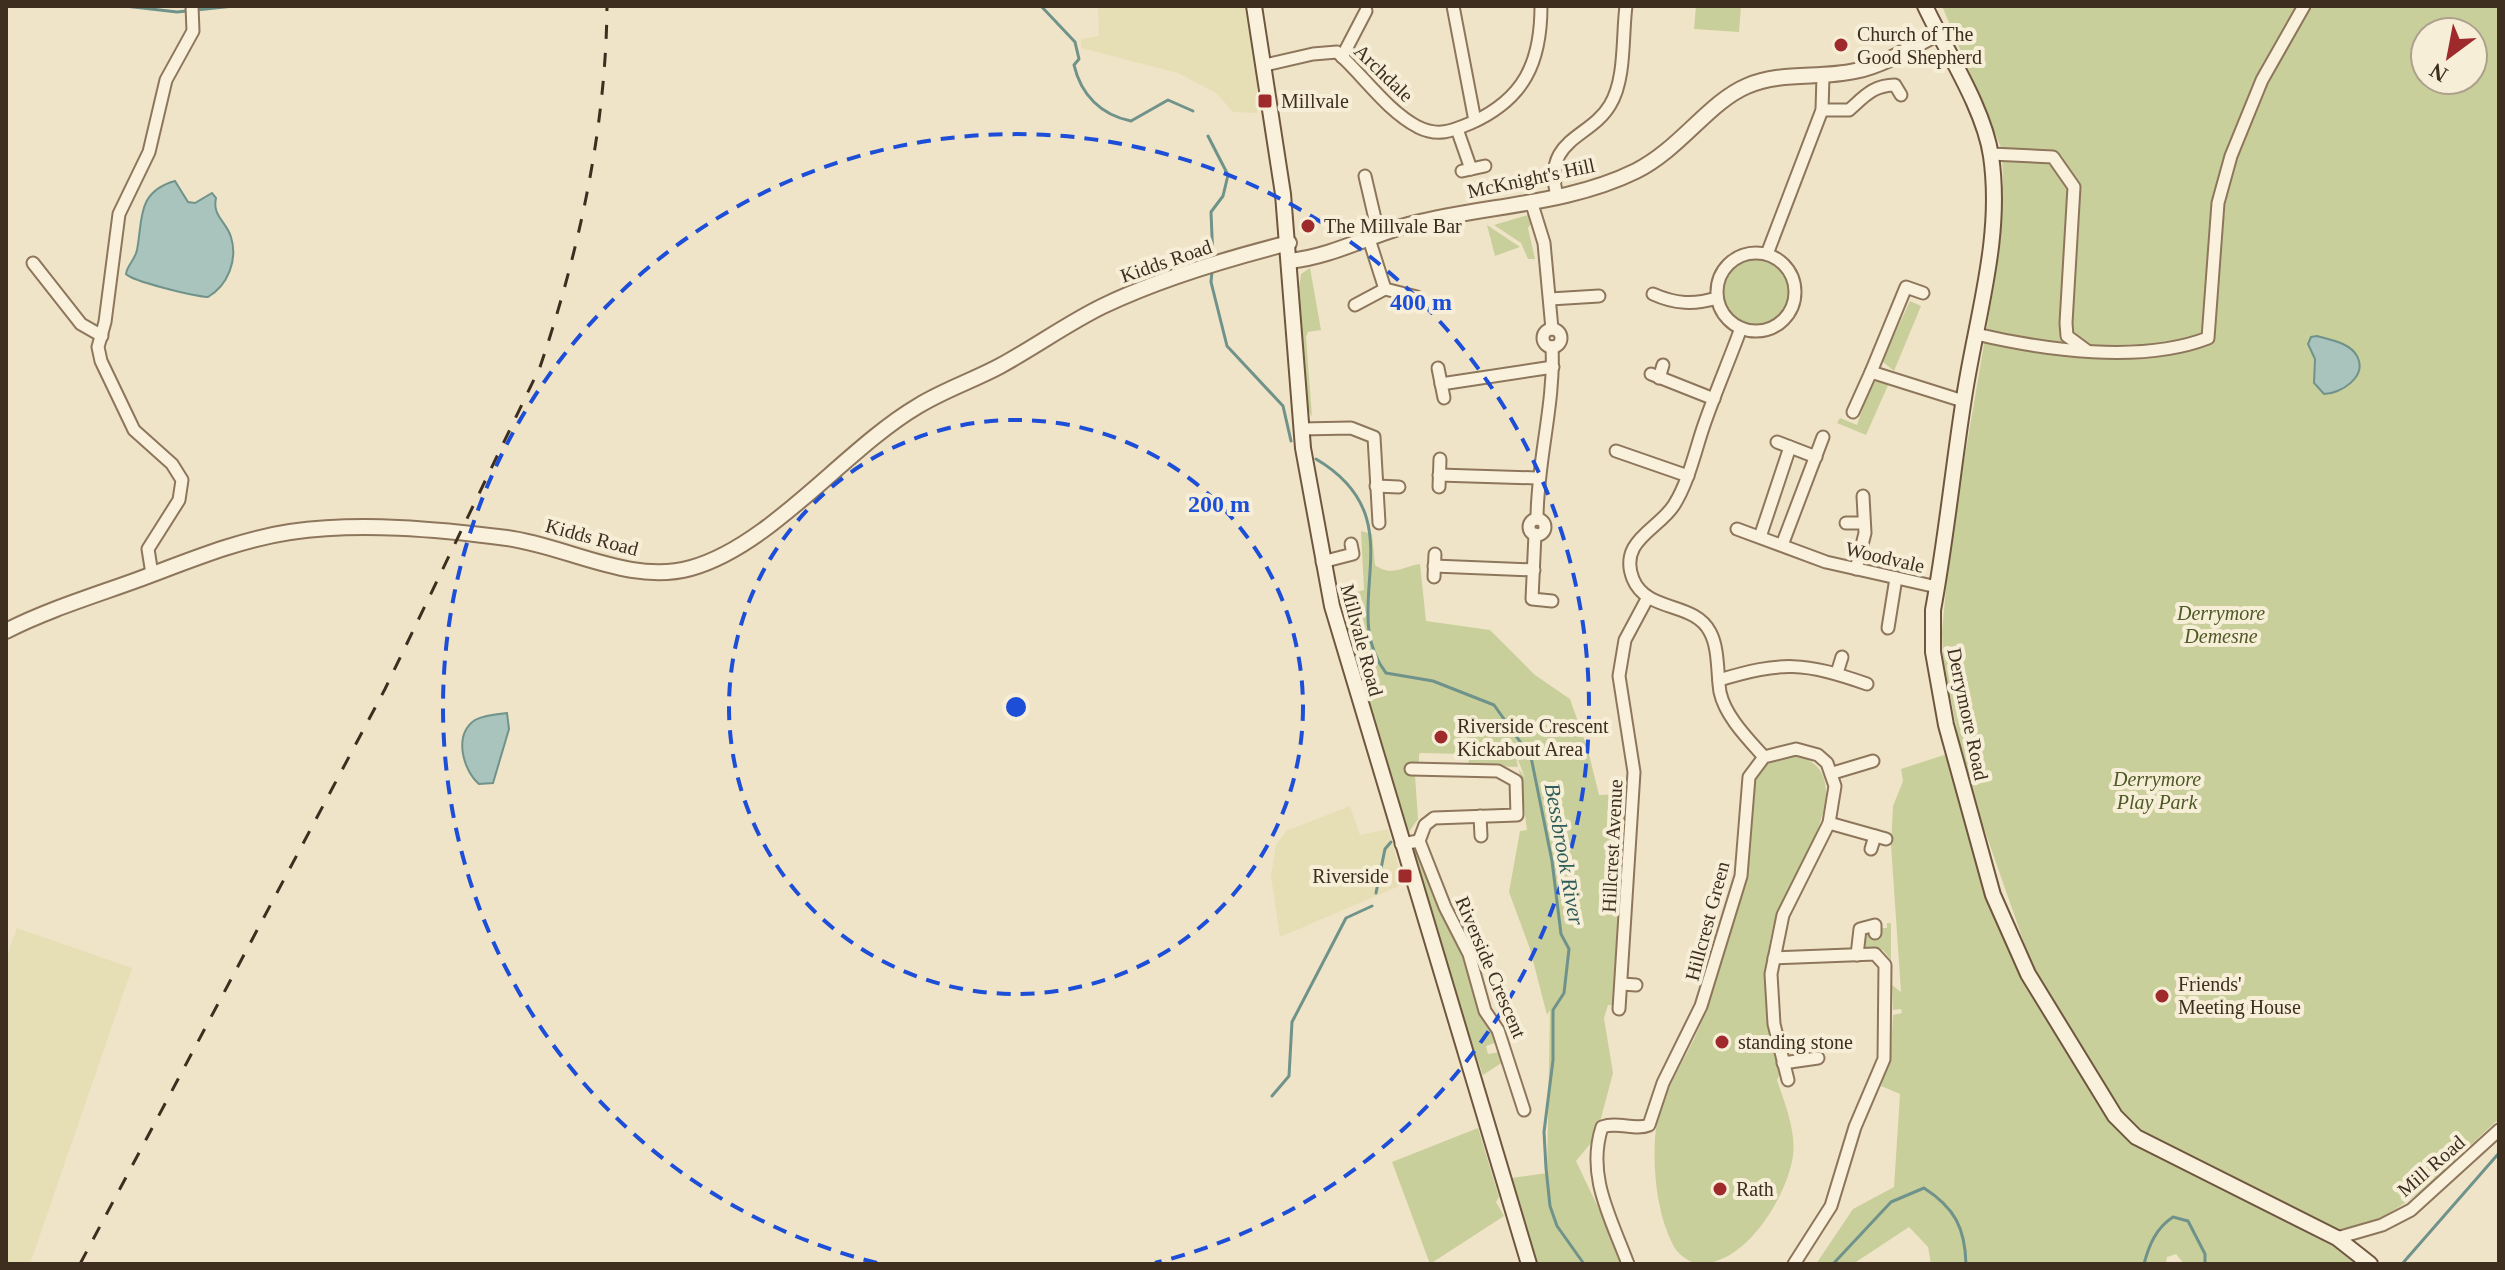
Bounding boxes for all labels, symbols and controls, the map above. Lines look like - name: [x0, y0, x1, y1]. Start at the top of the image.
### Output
- north arrow: [2409, 16, 2489, 96]
- place label: Church of The Good Shepherd: [1857, 23, 1982, 69]
- marker: Church of The Good Shepherd: [1832, 36, 1850, 54]
- street label: Archdale: [1350, 40, 1418, 106]
- text: N: [2425, 58, 2452, 87]
- place label: Millvale: [1281, 90, 1349, 112]
- marker: Millvale: [1256, 92, 1274, 110]
- street label: McKnight's Hill: [1465, 154, 1597, 203]
- place label: The Millvale Bar: [1324, 215, 1462, 237]
- marker: The Millvale Bar: [1299, 217, 1317, 235]
- street label: Kidds Road: [1118, 235, 1214, 287]
- text: 400 m: [1390, 289, 1452, 315]
- text: 200 m: [1188, 491, 1250, 517]
- street label: Kidds Road: [543, 514, 641, 560]
- street label: Woodvale: [1843, 537, 1927, 577]
- street label: Millvale Road: [1336, 582, 1388, 698]
- park label: Derrymore Demesne: [2176, 602, 2265, 647]
- street label: Derrymore Road: [1942, 646, 1993, 782]
- centre of rings: [1002, 693, 1030, 721]
- place label: Riverside Crescent Kickabout Area: [1457, 715, 1609, 760]
- marker: Riverside Crescent Kickabout Area: [1432, 728, 1450, 746]
- park label: Derrymore Play Park: [2112, 768, 2201, 814]
- street label: Hillcrest Avenue: [1598, 779, 1626, 913]
- water label: Bessbrook River: [1540, 781, 1589, 928]
- street label: Hillcrest Green: [1680, 859, 1734, 983]
- place label: Riverside: [1312, 865, 1389, 887]
- marker: Riverside: [1396, 867, 1414, 885]
- street label: Riverside Crescent: [1451, 893, 1531, 1041]
- place label: Friends' Meeting House: [2178, 973, 2301, 1019]
- marker: Friends' Meeting House: [2153, 987, 2171, 1005]
- place label: standing stone: [1738, 1031, 1853, 1054]
- marker: standing stone: [1713, 1033, 1731, 1051]
- street label: Mill Road: [2393, 1131, 2469, 1201]
- place label: Rath: [1736, 1178, 1774, 1200]
- marker: Rath: [1711, 1180, 1729, 1198]

